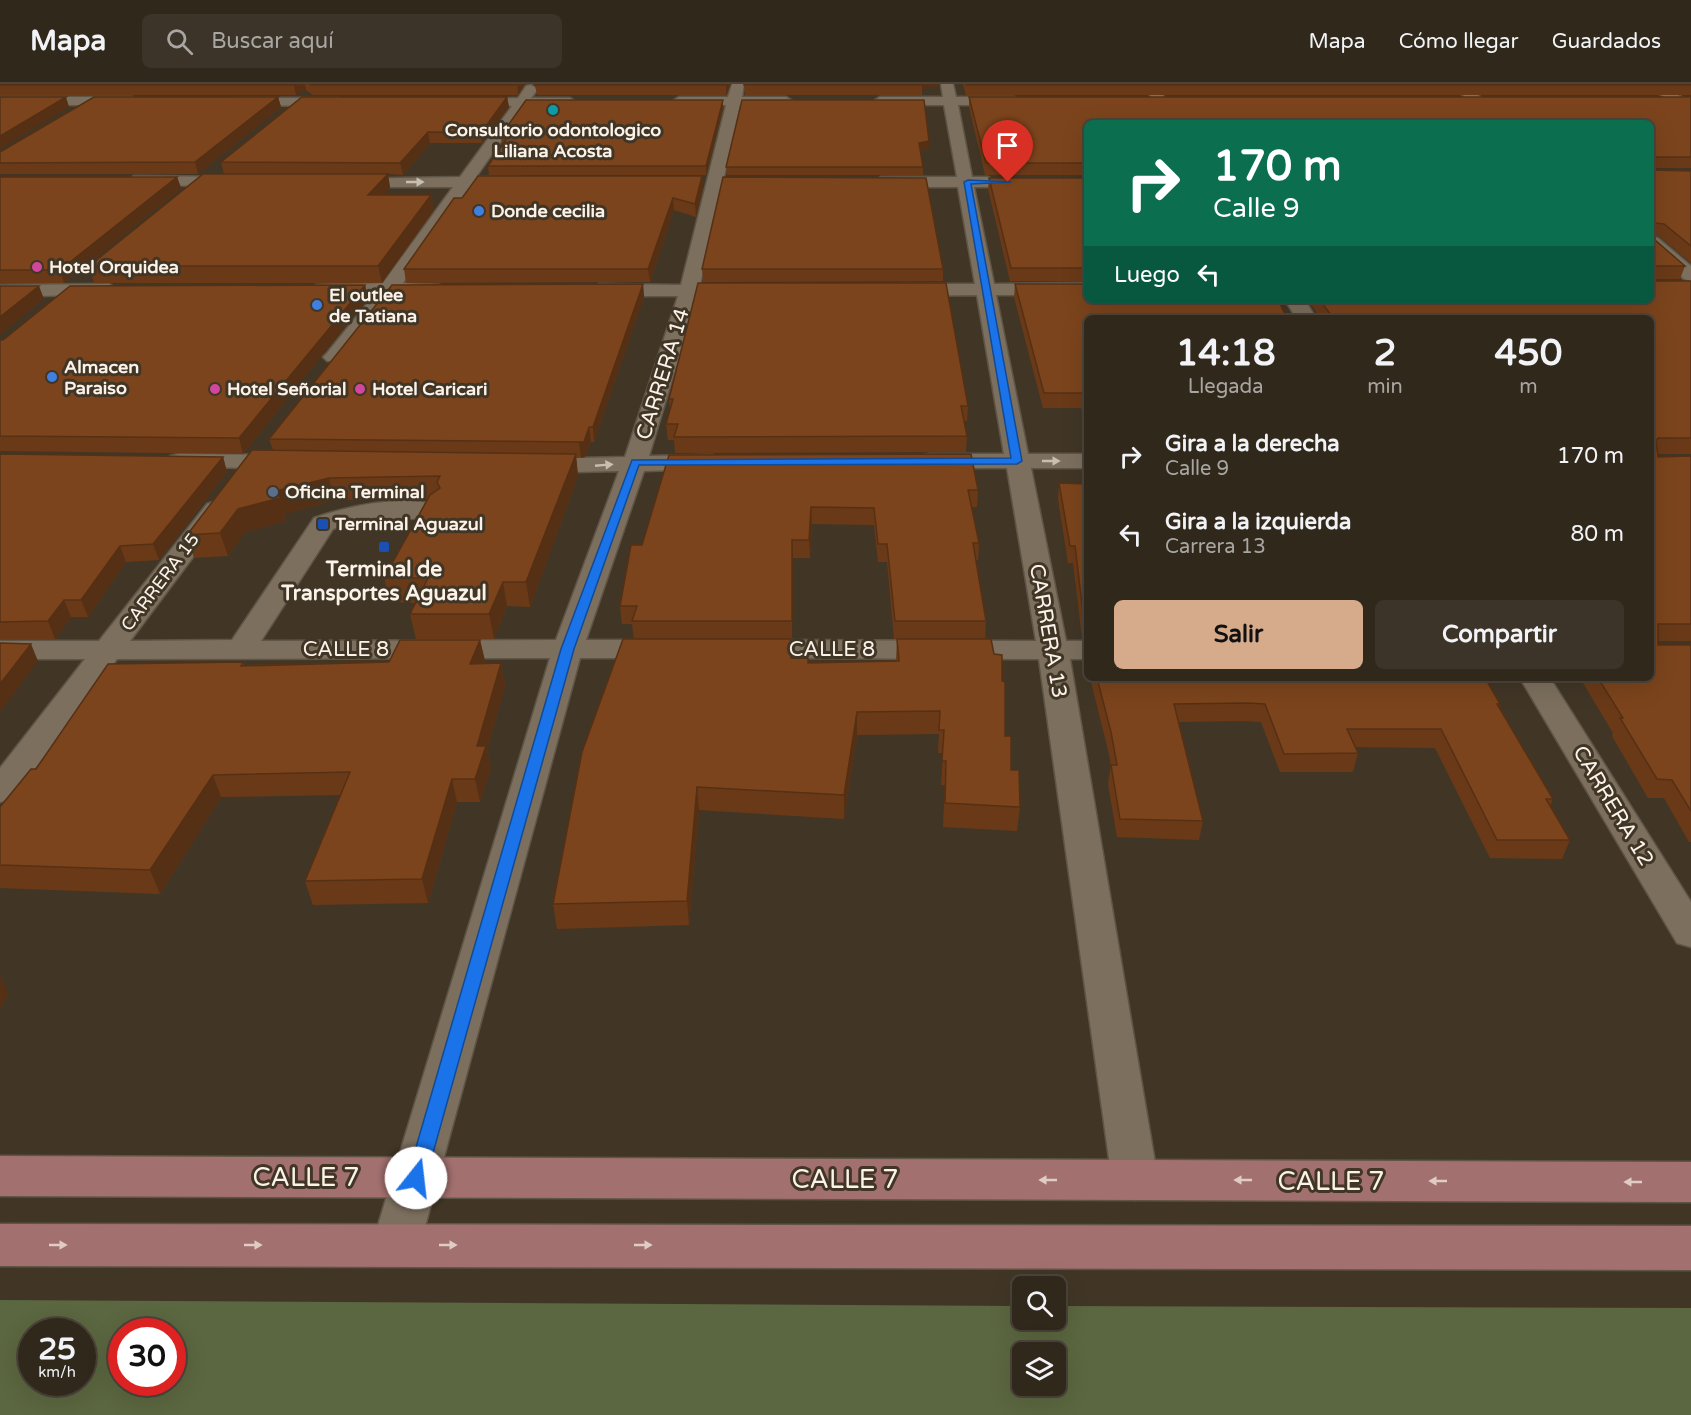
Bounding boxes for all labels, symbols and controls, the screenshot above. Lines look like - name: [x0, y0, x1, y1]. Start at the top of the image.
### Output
- search box: [142, 14, 562, 68]
- text: Mapa: [30, 24, 106, 58]
- icon: search: [163, 25, 196, 58]
- text: Buscar aquí: [211, 28, 334, 54]
- text: Mapa: [1308, 29, 1366, 54]
- text: Cómo llegar: [1399, 29, 1519, 54]
- text: Guardados: [1552, 29, 1661, 54]
- marker: Consultorio odontologico Liliana Acosta: [546, 103, 560, 117]
- place label: Consultorio odontologico Liliana Acosta: [445, 119, 661, 162]
- pin: [982, 120, 1033, 182]
- icon: arrive: [991, 129, 1024, 162]
- text: 170 m: [1213, 141, 1342, 192]
- icon: right: [1114, 144, 1192, 222]
- one-way arrow: [406, 177, 425, 187]
- text: Calle 9: [1213, 192, 1300, 225]
- place label: Donde cecilia: [491, 200, 605, 222]
- marker: Donde cecilia: [472, 204, 486, 218]
- place label: Hotel Orquidea: [49, 256, 179, 278]
- icon: left: [1192, 258, 1225, 291]
- marker: Hotel Orquidea: [30, 260, 44, 274]
- text: Luego: [1114, 262, 1180, 288]
- place label: El outlee de Tatiana: [329, 284, 417, 327]
- marker: El outlee de Tatiana: [310, 298, 324, 312]
- street label: CARRERA 14: [631, 305, 695, 443]
- text: 14:18: [1176, 332, 1276, 375]
- text: 2: [1374, 332, 1396, 375]
- text: 450: [1494, 332, 1562, 375]
- place label: Almacen Paraiso: [64, 356, 139, 399]
- marker: Almacen Paraiso: [45, 370, 59, 384]
- text: Llegada: [1188, 375, 1263, 399]
- text: min: [1367, 375, 1403, 399]
- text: m: [1519, 375, 1538, 399]
- place label: Hotel Señorial: [227, 378, 346, 400]
- place label: Hotel Caricari: [372, 378, 487, 400]
- marker: Hotel Señorial: [208, 382, 222, 396]
- marker: Hotel Caricari: [353, 382, 367, 396]
- text: Gira a la derecha: [1165, 431, 1340, 457]
- icon: right: [1114, 440, 1147, 473]
- text: 170 m: [1557, 443, 1624, 469]
- one-way arrow: [1042, 456, 1061, 466]
- text: Calle 9: [1165, 457, 1229, 481]
- one-way arrow: [595, 460, 614, 470]
- place label: Oficina Terminal: [285, 481, 424, 503]
- marker: Oficina Terminal: [266, 485, 280, 499]
- text: Gira a la izquierda: [1165, 509, 1351, 535]
- place label: Terminal Aguazul: [334, 513, 483, 535]
- marker: Terminal Aguazul: [316, 517, 330, 531]
- icon: left: [1114, 518, 1147, 551]
- text: 80 m: [1570, 521, 1624, 547]
- street label: CARRERA 15: [116, 529, 204, 635]
- text: Carrera 13: [1165, 535, 1266, 559]
- marker: Terminal de Transportes Aguazul: [377, 540, 391, 554]
- place label: Terminal de Transportes Aguazul: [280, 557, 487, 606]
- street label: CARRERA 13: [1024, 562, 1072, 700]
- button: Salir: [1114, 600, 1363, 669]
- button: Compartir: [1375, 600, 1624, 669]
- street label: CALLE 8: [303, 637, 389, 662]
- street label: CALLE 8: [789, 637, 875, 662]
- street label: CARRERA 12: [1567, 741, 1659, 871]
- position arrow: [384, 1146, 448, 1210]
- street label: CALLE 7: [252, 1162, 360, 1193]
- street label: CALLE 7: [791, 1164, 899, 1195]
- street label: CALLE 7: [1277, 1166, 1385, 1197]
- one-way arrow: [1038, 1175, 1057, 1185]
- one-way arrow: [1233, 1175, 1252, 1185]
- one-way arrow: [1428, 1176, 1447, 1186]
- one-way arrow: [1623, 1177, 1642, 1187]
- one-way arrow: [49, 1240, 68, 1250]
- one-way arrow: [244, 1240, 263, 1250]
- one-way arrow: [439, 1240, 458, 1250]
- one-way arrow: [634, 1240, 653, 1250]
- map controls: [1012, 1276, 1066, 1396]
- button: search: [1012, 1276, 1066, 1330]
- speed limit sign: 30: [108, 1318, 186, 1396]
- text: 25: [38, 1331, 76, 1368]
- button: layers: [1012, 1342, 1066, 1396]
- text: km/h: [38, 1363, 76, 1381]

